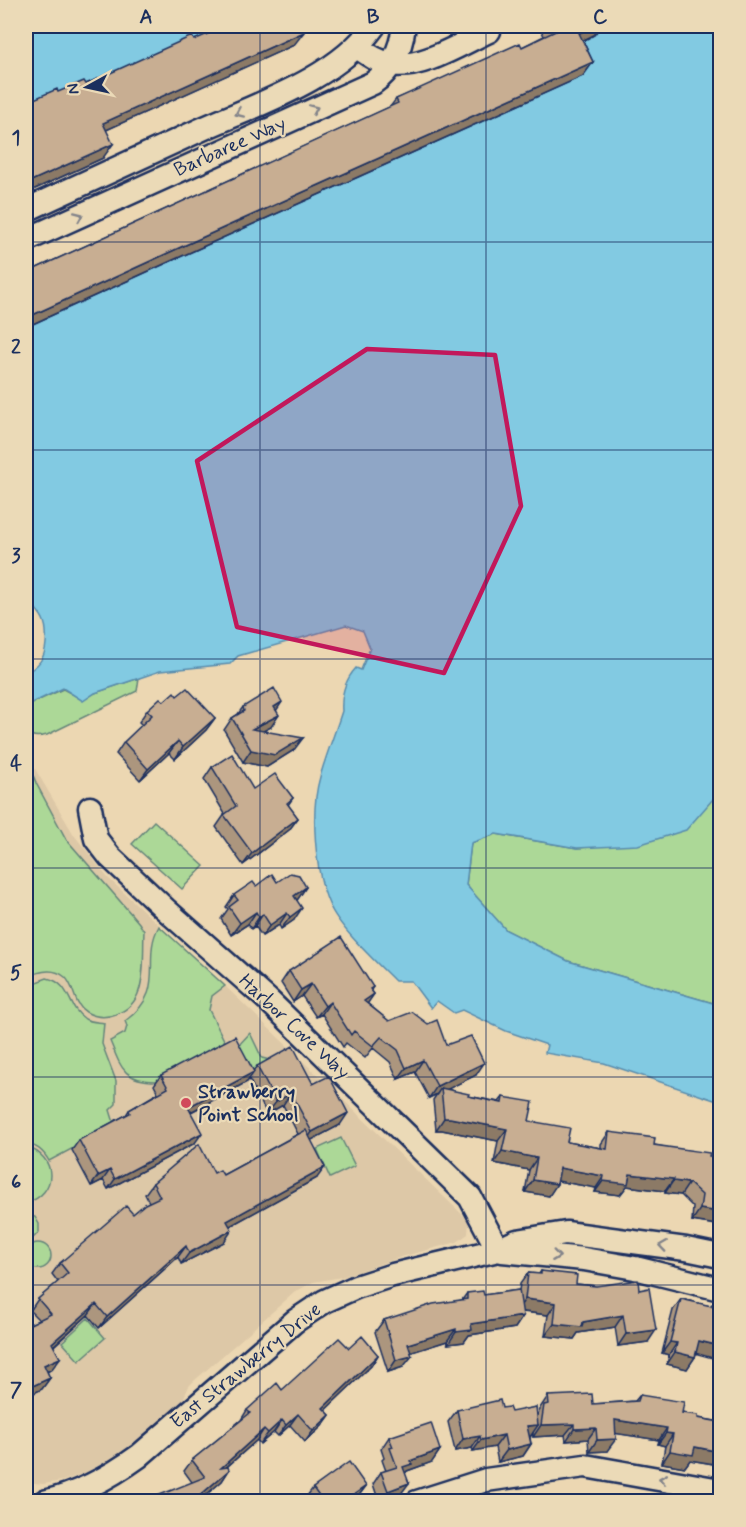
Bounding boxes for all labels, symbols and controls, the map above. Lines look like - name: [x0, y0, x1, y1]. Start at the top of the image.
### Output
- text: A: [139, 4, 153, 31]
- text: B: [367, 4, 380, 31]
- text: C: [593, 4, 608, 31]
- north arrow: [57, 57, 117, 117]
- text: N: [62, 82, 85, 96]
- one-way arrow: [234, 105, 245, 117]
- one-way arrow: [308, 105, 319, 117]
- street label: Barbaree Way: [170, 110, 290, 184]
- text: 1: [12, 125, 20, 152]
- one-way arrow: [72, 211, 83, 223]
- text: 2: [11, 334, 21, 361]
- text: 3: [11, 543, 21, 570]
- text: 4: [10, 751, 22, 778]
- text: 5: [10, 960, 22, 987]
- street label: Harbor Cove Way: [232, 968, 356, 1086]
- place label: Strawberry Point School: [198, 1079, 298, 1129]
- marker: Strawberry Point School: [179, 1096, 193, 1110]
- text: 6: [11, 1169, 21, 1196]
- one-way arrow: [658, 1240, 667, 1253]
- one-way arrow: [551, 1249, 560, 1262]
- street label: East Strawberry Drive: [165, 1297, 327, 1435]
- text: 7: [10, 1377, 22, 1404]
- one-way arrow: [658, 1473, 668, 1486]

